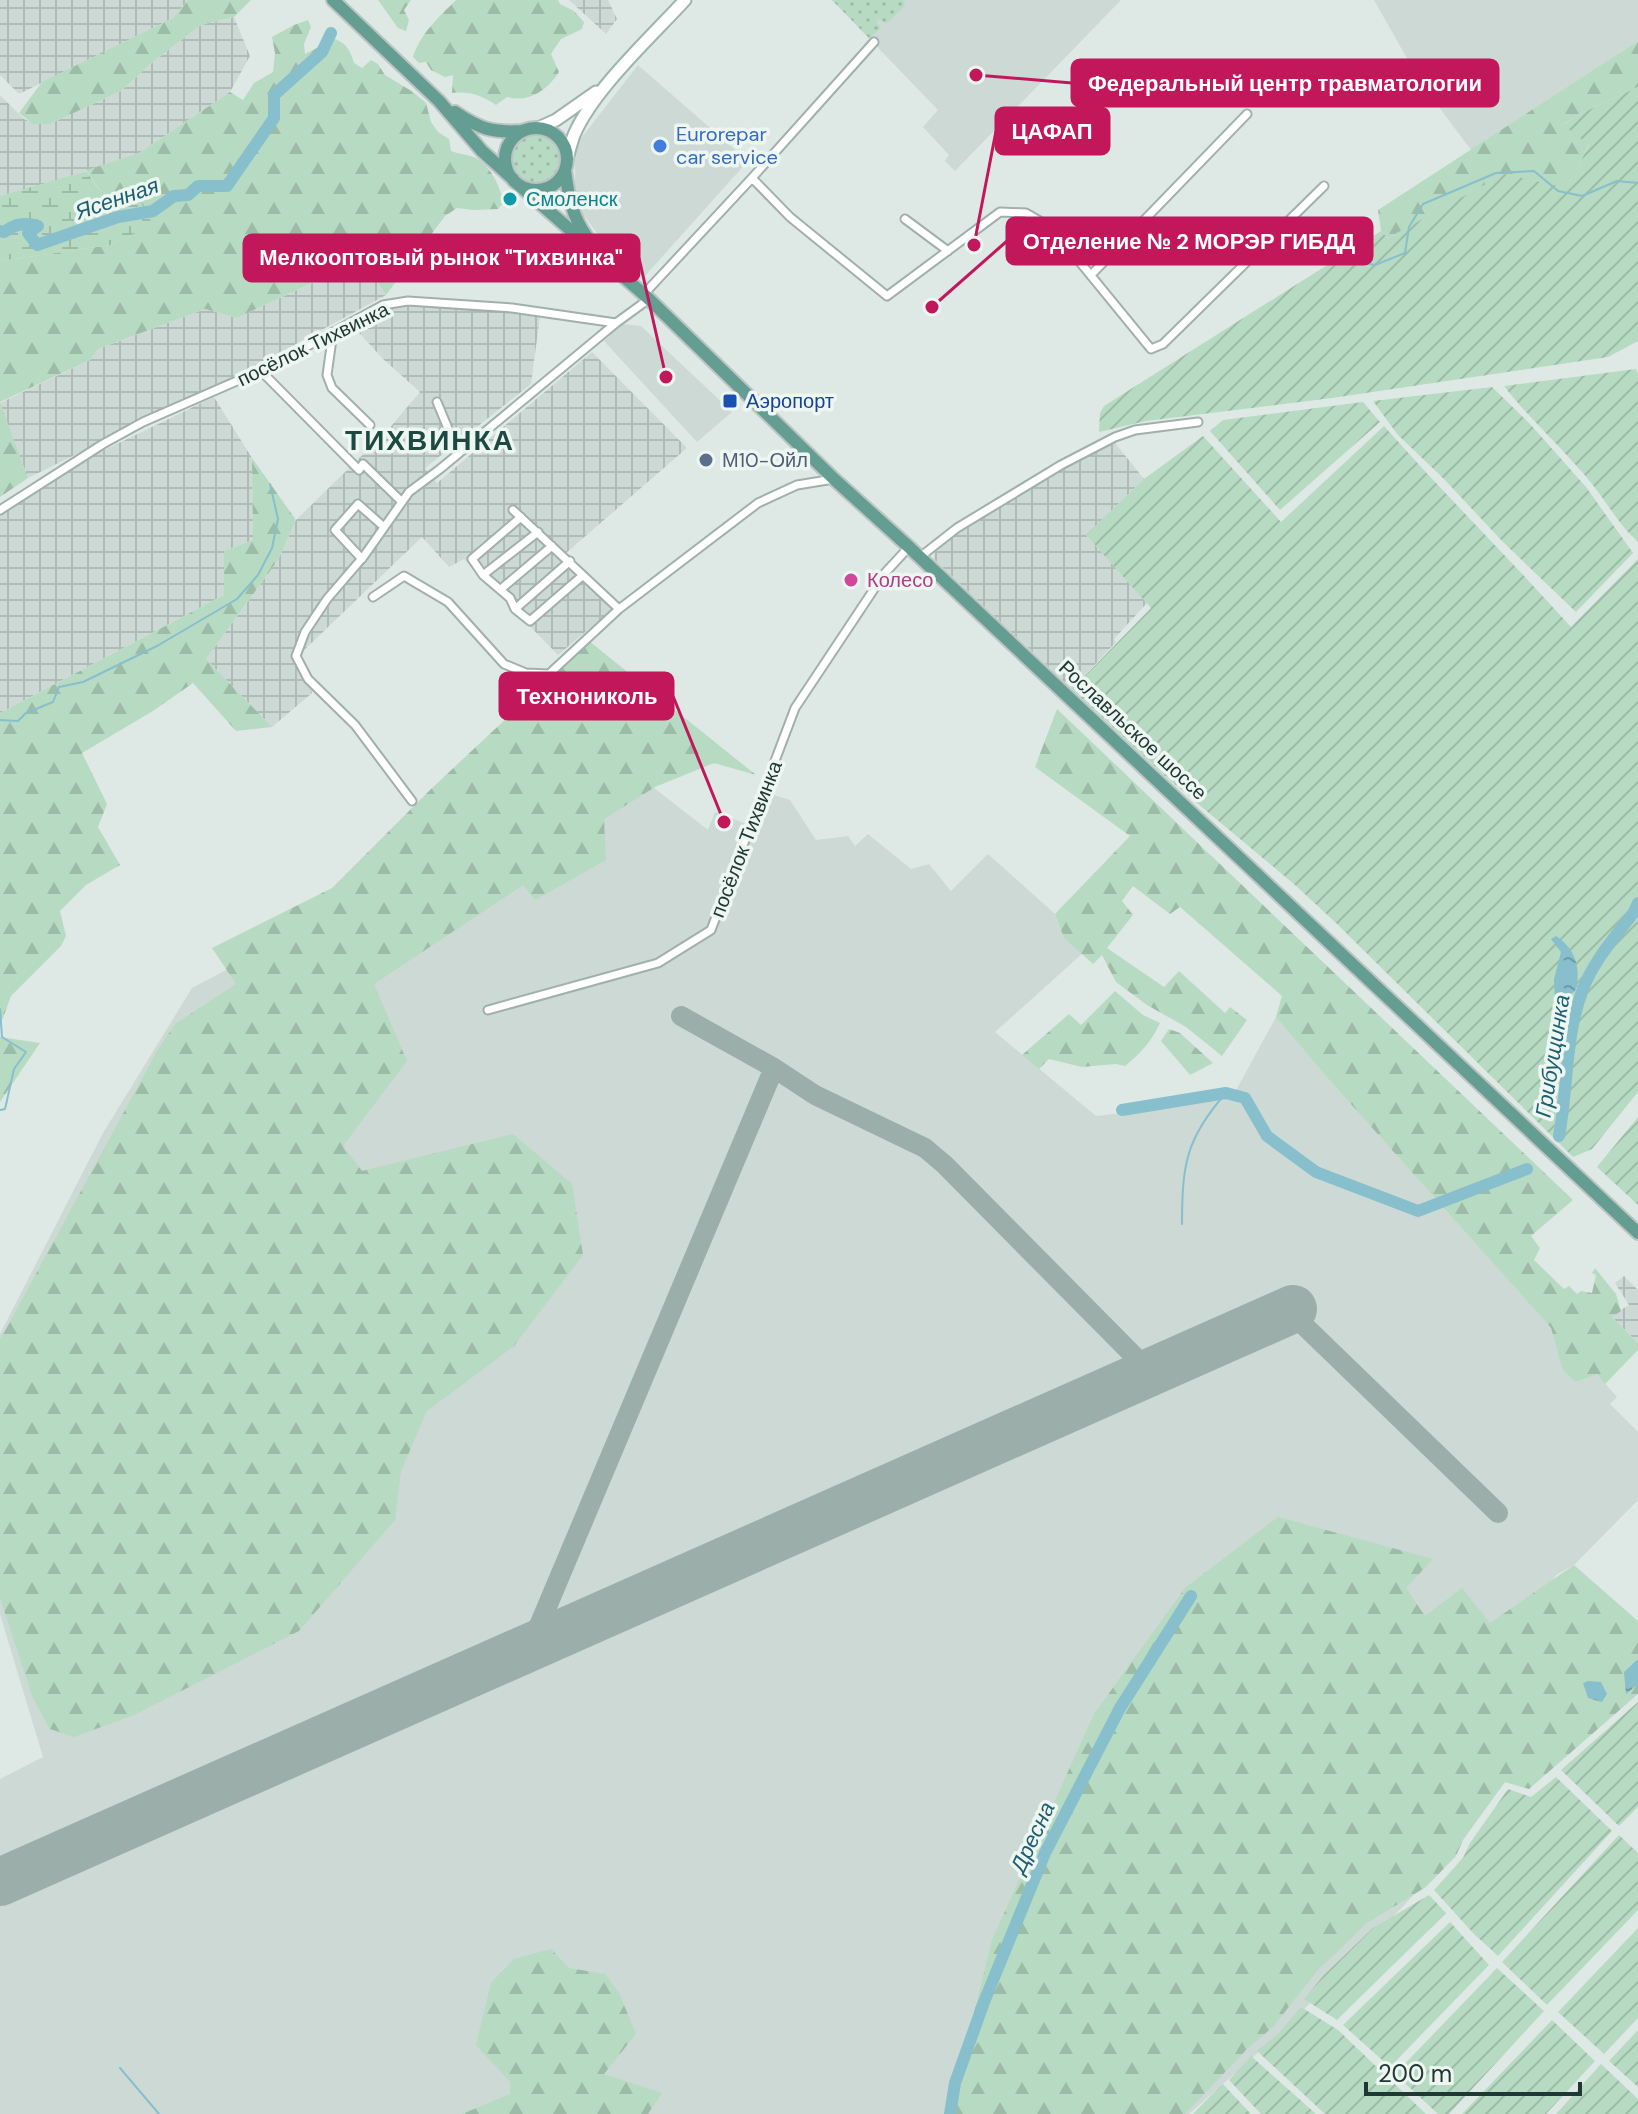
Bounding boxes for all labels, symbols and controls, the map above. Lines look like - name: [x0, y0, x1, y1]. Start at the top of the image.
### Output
- callout: Федеральный центр травматологии: [1072, 60, 1498, 106]
- text: Федеральный центр травматологии: [1088, 69, 1482, 98]
- callout: ЦАФАП: [996, 108, 1109, 154]
- text: ЦАФАП: [1011, 117, 1093, 146]
- place label: Eurorepar car service: [676, 121, 778, 170]
- marker: Eurorepar car service: [651, 137, 669, 155]
- water label: Ясенная: [71, 171, 163, 227]
- place label: Смоленск: [526, 186, 618, 212]
- marker: Смоленск: [501, 190, 519, 208]
- callout: Отделение № 2 МОРЭР ГИБДД: [1007, 218, 1372, 264]
- text: Отделение № 2 МОРЭР ГИБДД: [1023, 227, 1356, 256]
- callout: Мелкооптовый рынок "Тихвинка": [244, 235, 639, 281]
- text: Мелкооптовый рынок "Тихвинка": [259, 243, 623, 272]
- street label: посёлок Тихвинка: [233, 296, 394, 392]
- place label: Аэропорт: [746, 388, 834, 414]
- marker: Аэропорт: [721, 392, 739, 410]
- district label: ТИХВИНКА: [345, 422, 515, 459]
- place label: М10-Ойл: [722, 447, 808, 473]
- marker: М10-Ойл: [697, 451, 715, 469]
- place label: Колесо: [867, 567, 933, 593]
- marker: Колесо: [842, 571, 860, 589]
- street label: Рославльское шоссе: [1053, 655, 1213, 805]
- callout: Технониколь: [500, 673, 673, 719]
- text: Технониколь: [516, 682, 658, 711]
- street label: посёлок Тихвинка: [704, 756, 788, 921]
- water label: Грибущинка: [1528, 993, 1577, 1120]
- water label: Дресна: [1002, 1797, 1061, 1880]
- scale bar: [1366, 2046, 1580, 2096]
- text: 200 m: [1378, 2058, 1452, 2089]

